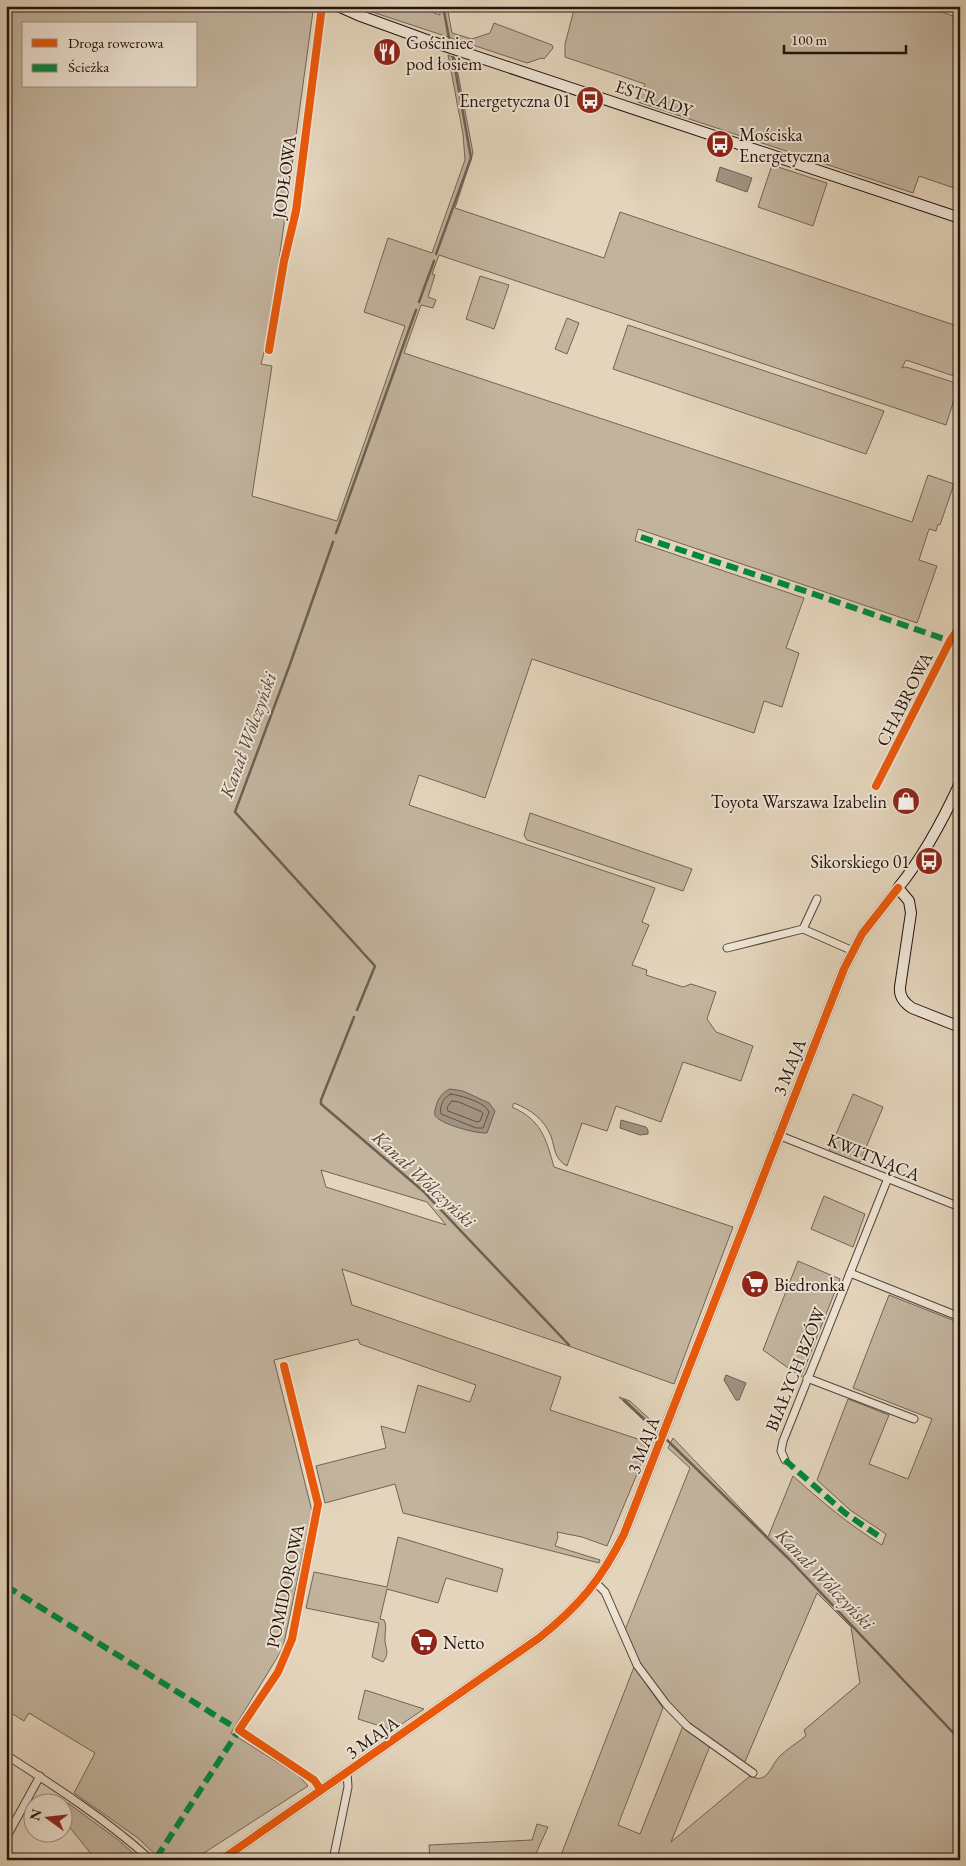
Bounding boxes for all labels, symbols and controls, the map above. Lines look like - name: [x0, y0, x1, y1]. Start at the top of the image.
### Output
- legend: [22, 22, 198, 88]
- scale bar: [784, 22, 906, 54]
- text: 100 m: [791, 30, 828, 49]
- place label: Gościniec pod łosiem: [406, 31, 482, 75]
- text: Droga rowerowa: [68, 33, 163, 52]
- restaurant icon: Gościniec pod łosiem: [372, 37, 402, 67]
- text: Ścieżka: [68, 57, 109, 76]
- street label: ESTRADY: [612, 74, 697, 122]
- bus stop icon: Energetyczna 01: [575, 85, 605, 115]
- place label: Energetyczna 01: [459, 89, 571, 112]
- place label: Mościska Energetyczna: [739, 123, 831, 167]
- bus stop icon: Mościska Energetyczna: [705, 129, 735, 159]
- street label: JODŁOWA: [267, 133, 301, 222]
- street label: CHABROWA: [870, 647, 938, 750]
- water label: Kanał Wólczyński: [213, 667, 283, 802]
- shop icon: Toyota Warszawa Izabelin: [891, 786, 921, 816]
- place label: Toyota Warszawa Izabelin: [711, 790, 887, 813]
- bus stop icon: Sikorskiego 01: [914, 846, 944, 876]
- place label: Sikorskiego 01: [811, 850, 910, 873]
- street label: 3 MAJA: [767, 1035, 811, 1099]
- water label: Kanał Wólczyński: [367, 1124, 482, 1234]
- street label: KWITNĄCA: [824, 1128, 924, 1186]
- supermarket icon: Biedronka: [740, 1269, 770, 1299]
- place label: Biedronka: [774, 1273, 846, 1296]
- street label: BIAŁYCH BZÓW: [760, 1303, 831, 1434]
- street label: 3 MAJA: [622, 1413, 665, 1477]
- street label: POMIDOROWA: [261, 1522, 309, 1650]
- water label: Kanał Wólczyński: [769, 1522, 881, 1636]
- supermarket icon: Netto: [409, 1627, 439, 1657]
- place label: Netto: [443, 1631, 485, 1654]
- street label: 3 MAJA: [341, 1710, 403, 1763]
- north arrow: [22, 1794, 72, 1844]
- text: N: [25, 1806, 46, 1822]

